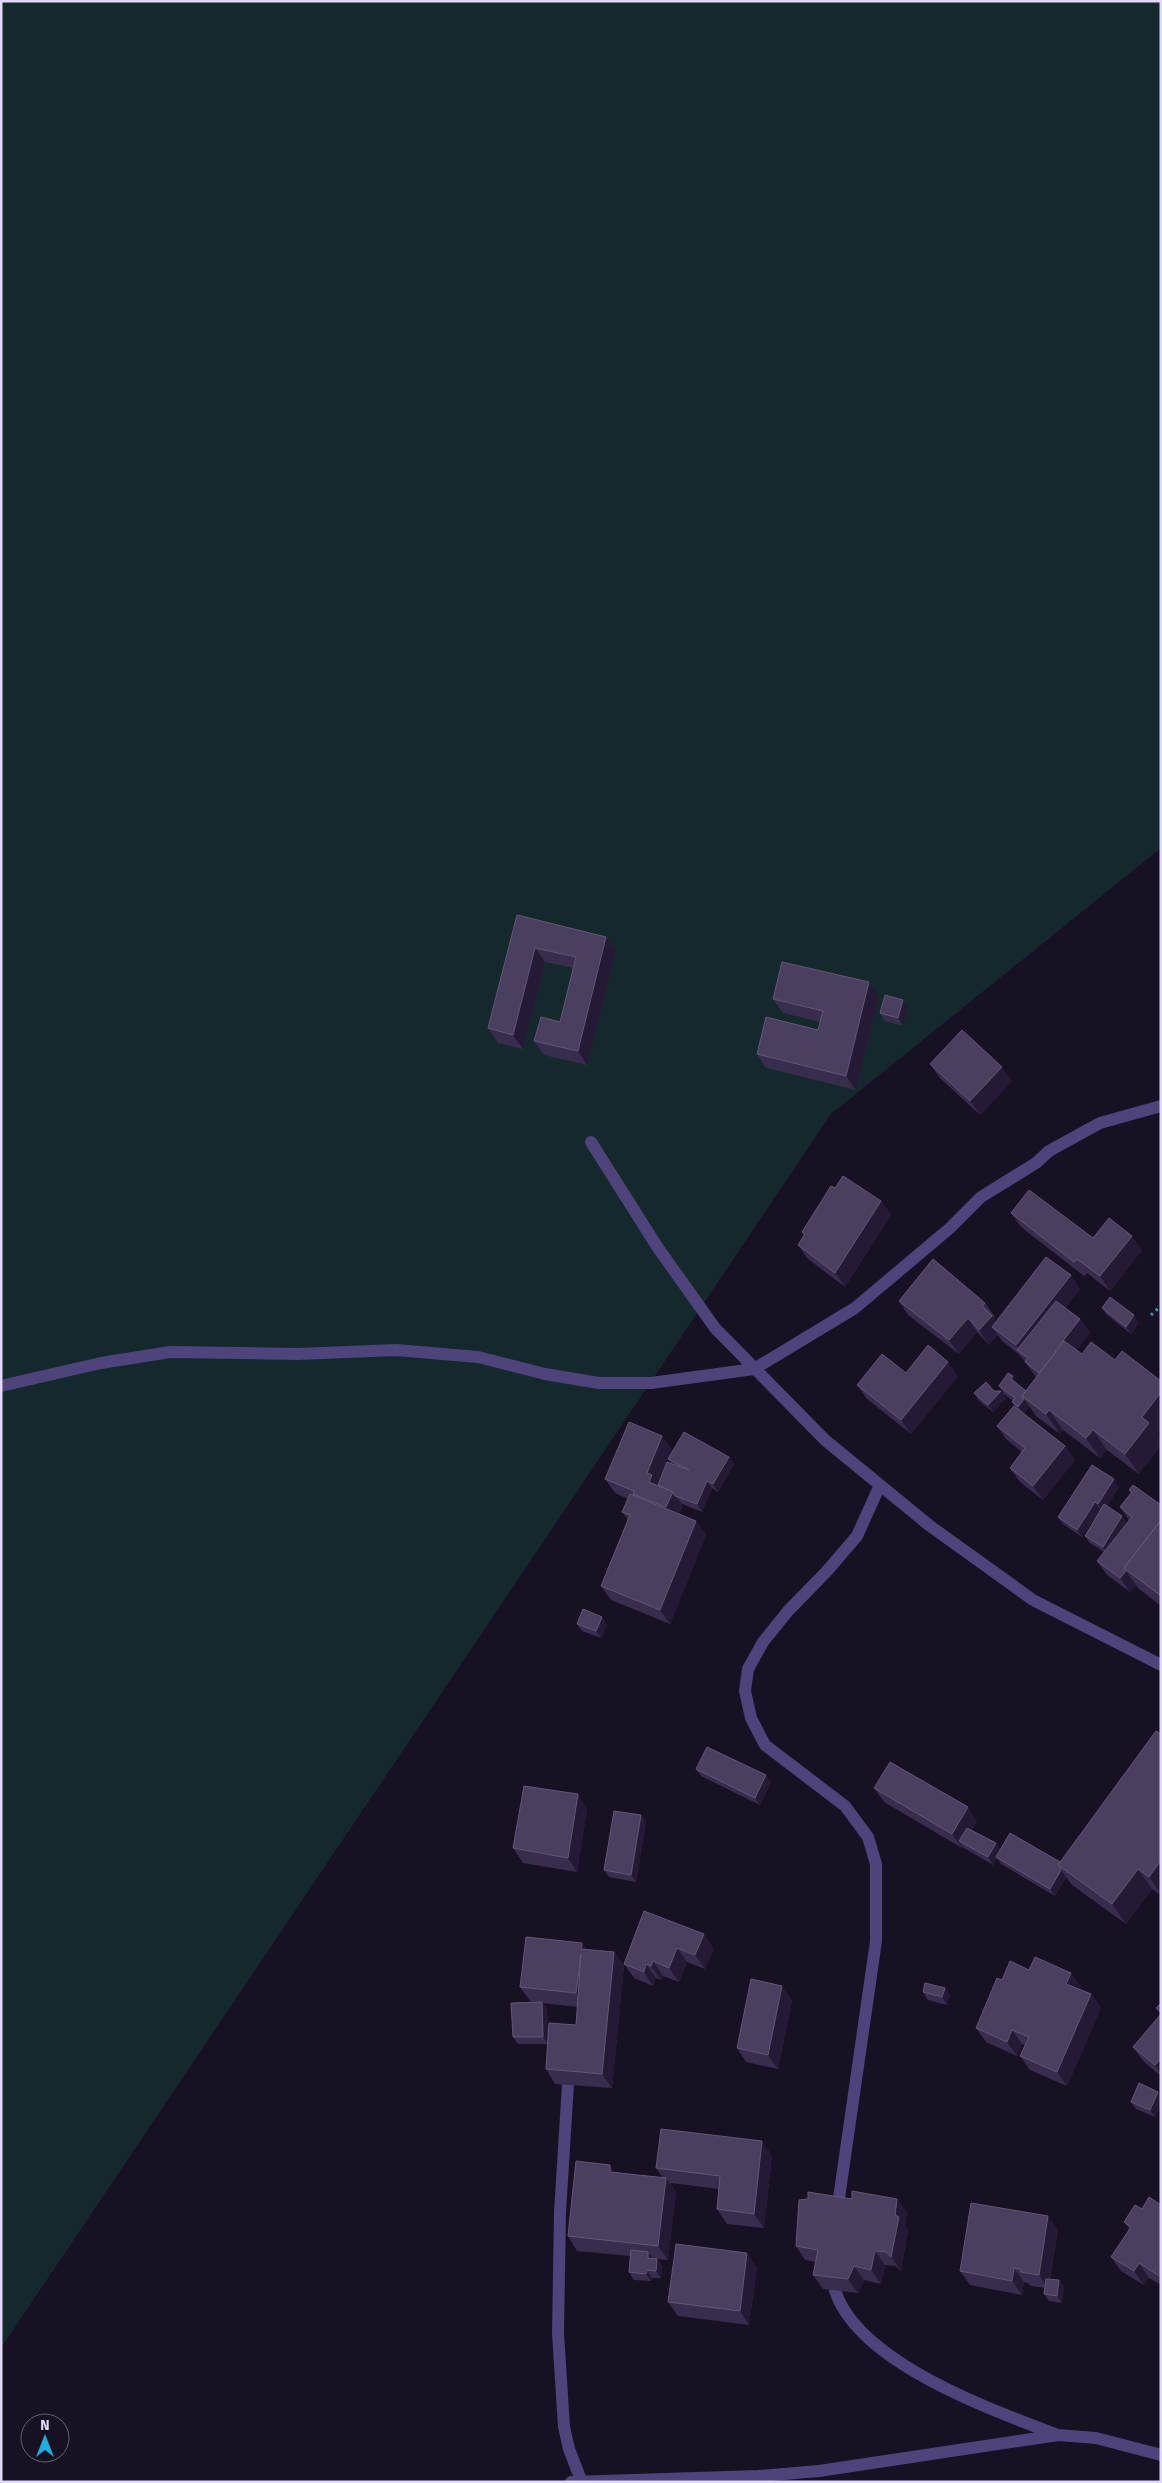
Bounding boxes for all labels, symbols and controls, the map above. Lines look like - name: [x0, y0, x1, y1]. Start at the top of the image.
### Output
- north arrow: [20, 2413, 70, 2463]
- text: N: [40, 2417, 50, 2434]

